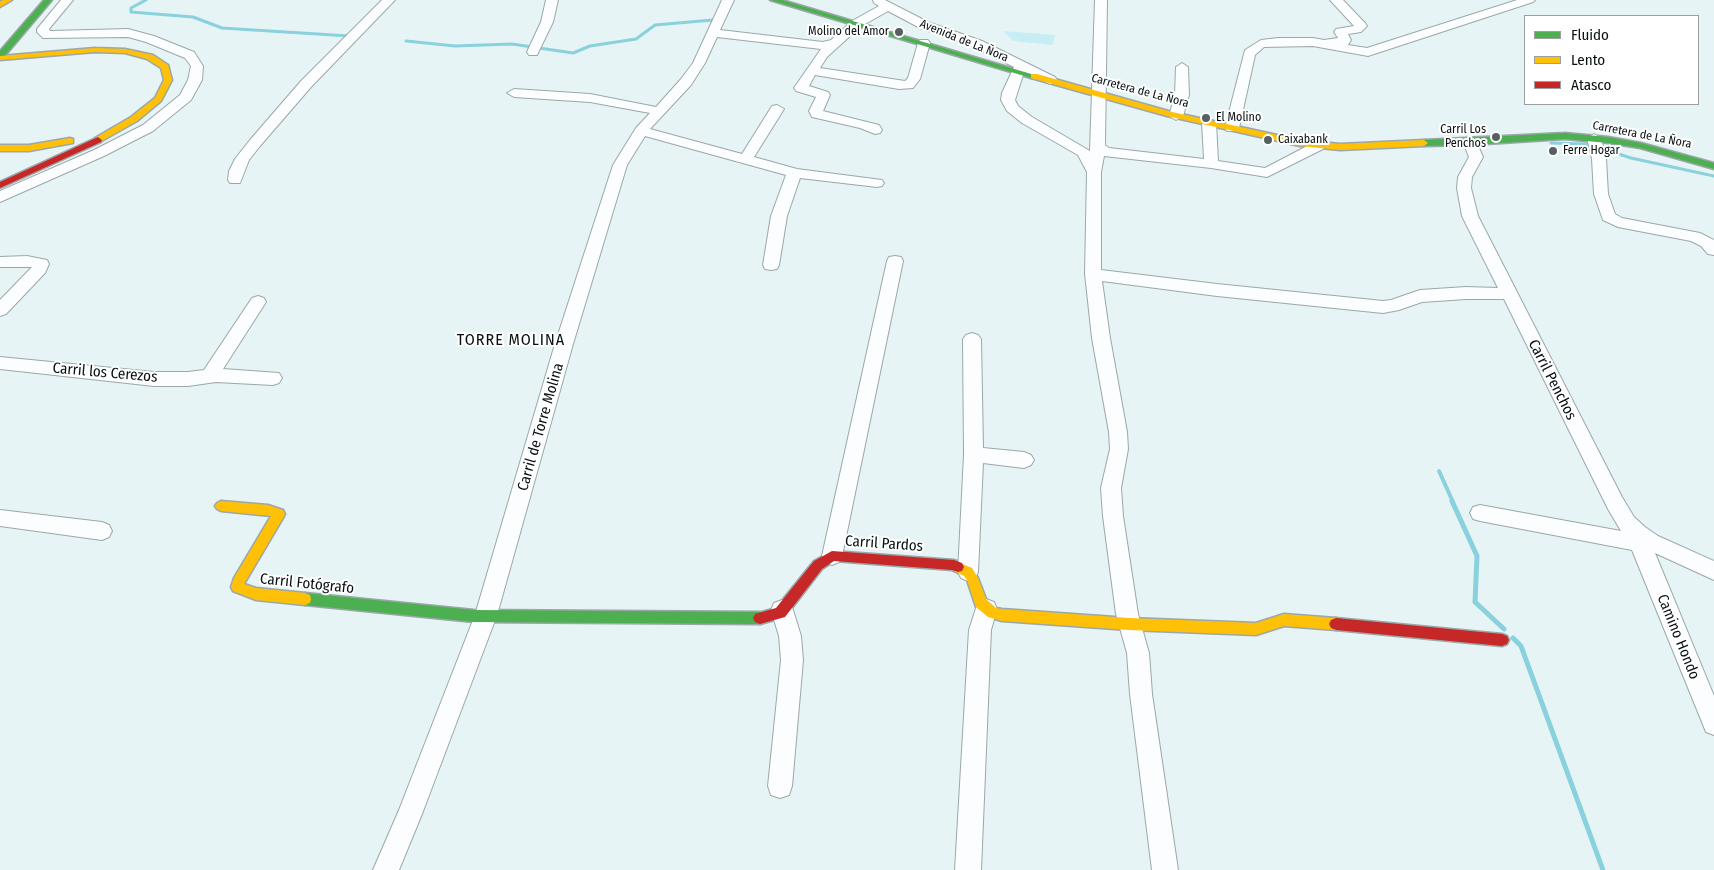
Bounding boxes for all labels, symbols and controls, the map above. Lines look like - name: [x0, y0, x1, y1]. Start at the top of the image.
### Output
- legend: [1524, 15, 1699, 105]
- street label: Avenida de La Ñora: [918, 17, 1010, 65]
- place label: Molino del Amor: [808, 25, 889, 39]
- marker: Molino del Amor: [893, 26, 905, 38]
- text: Fluido: [1571, 26, 1609, 44]
- text: Lento: [1571, 51, 1605, 69]
- street label: Carretera de La Ñora: [1090, 71, 1190, 111]
- text: Atasco: [1571, 76, 1611, 94]
- place label: El Molino: [1216, 111, 1261, 125]
- marker: El Molino: [1200, 112, 1212, 124]
- street label: Carretera de La Ñora: [1591, 118, 1693, 152]
- place label: Carril Los Penchos: [1440, 123, 1486, 151]
- marker: Carril Los Penchos: [1490, 131, 1502, 143]
- place label: Caixabank: [1278, 133, 1328, 147]
- marker: Caixabank: [1262, 134, 1274, 146]
- place label: Ferre Hogar: [1563, 144, 1620, 158]
- marker: Ferre Hogar: [1547, 145, 1559, 157]
- district label: TORRE MOLINA: [455, 331, 567, 351]
- street label: Carril Penchos: [1524, 337, 1580, 423]
- street label: Carril los Cerezos: [52, 359, 158, 387]
- street label: Carril de Torre Molina: [514, 361, 568, 493]
- street label: Carril Pardos: [844, 532, 924, 556]
- street label: Carril Fotógrafo: [259, 570, 355, 598]
- street label: Camino Hondo: [1653, 592, 1703, 682]

